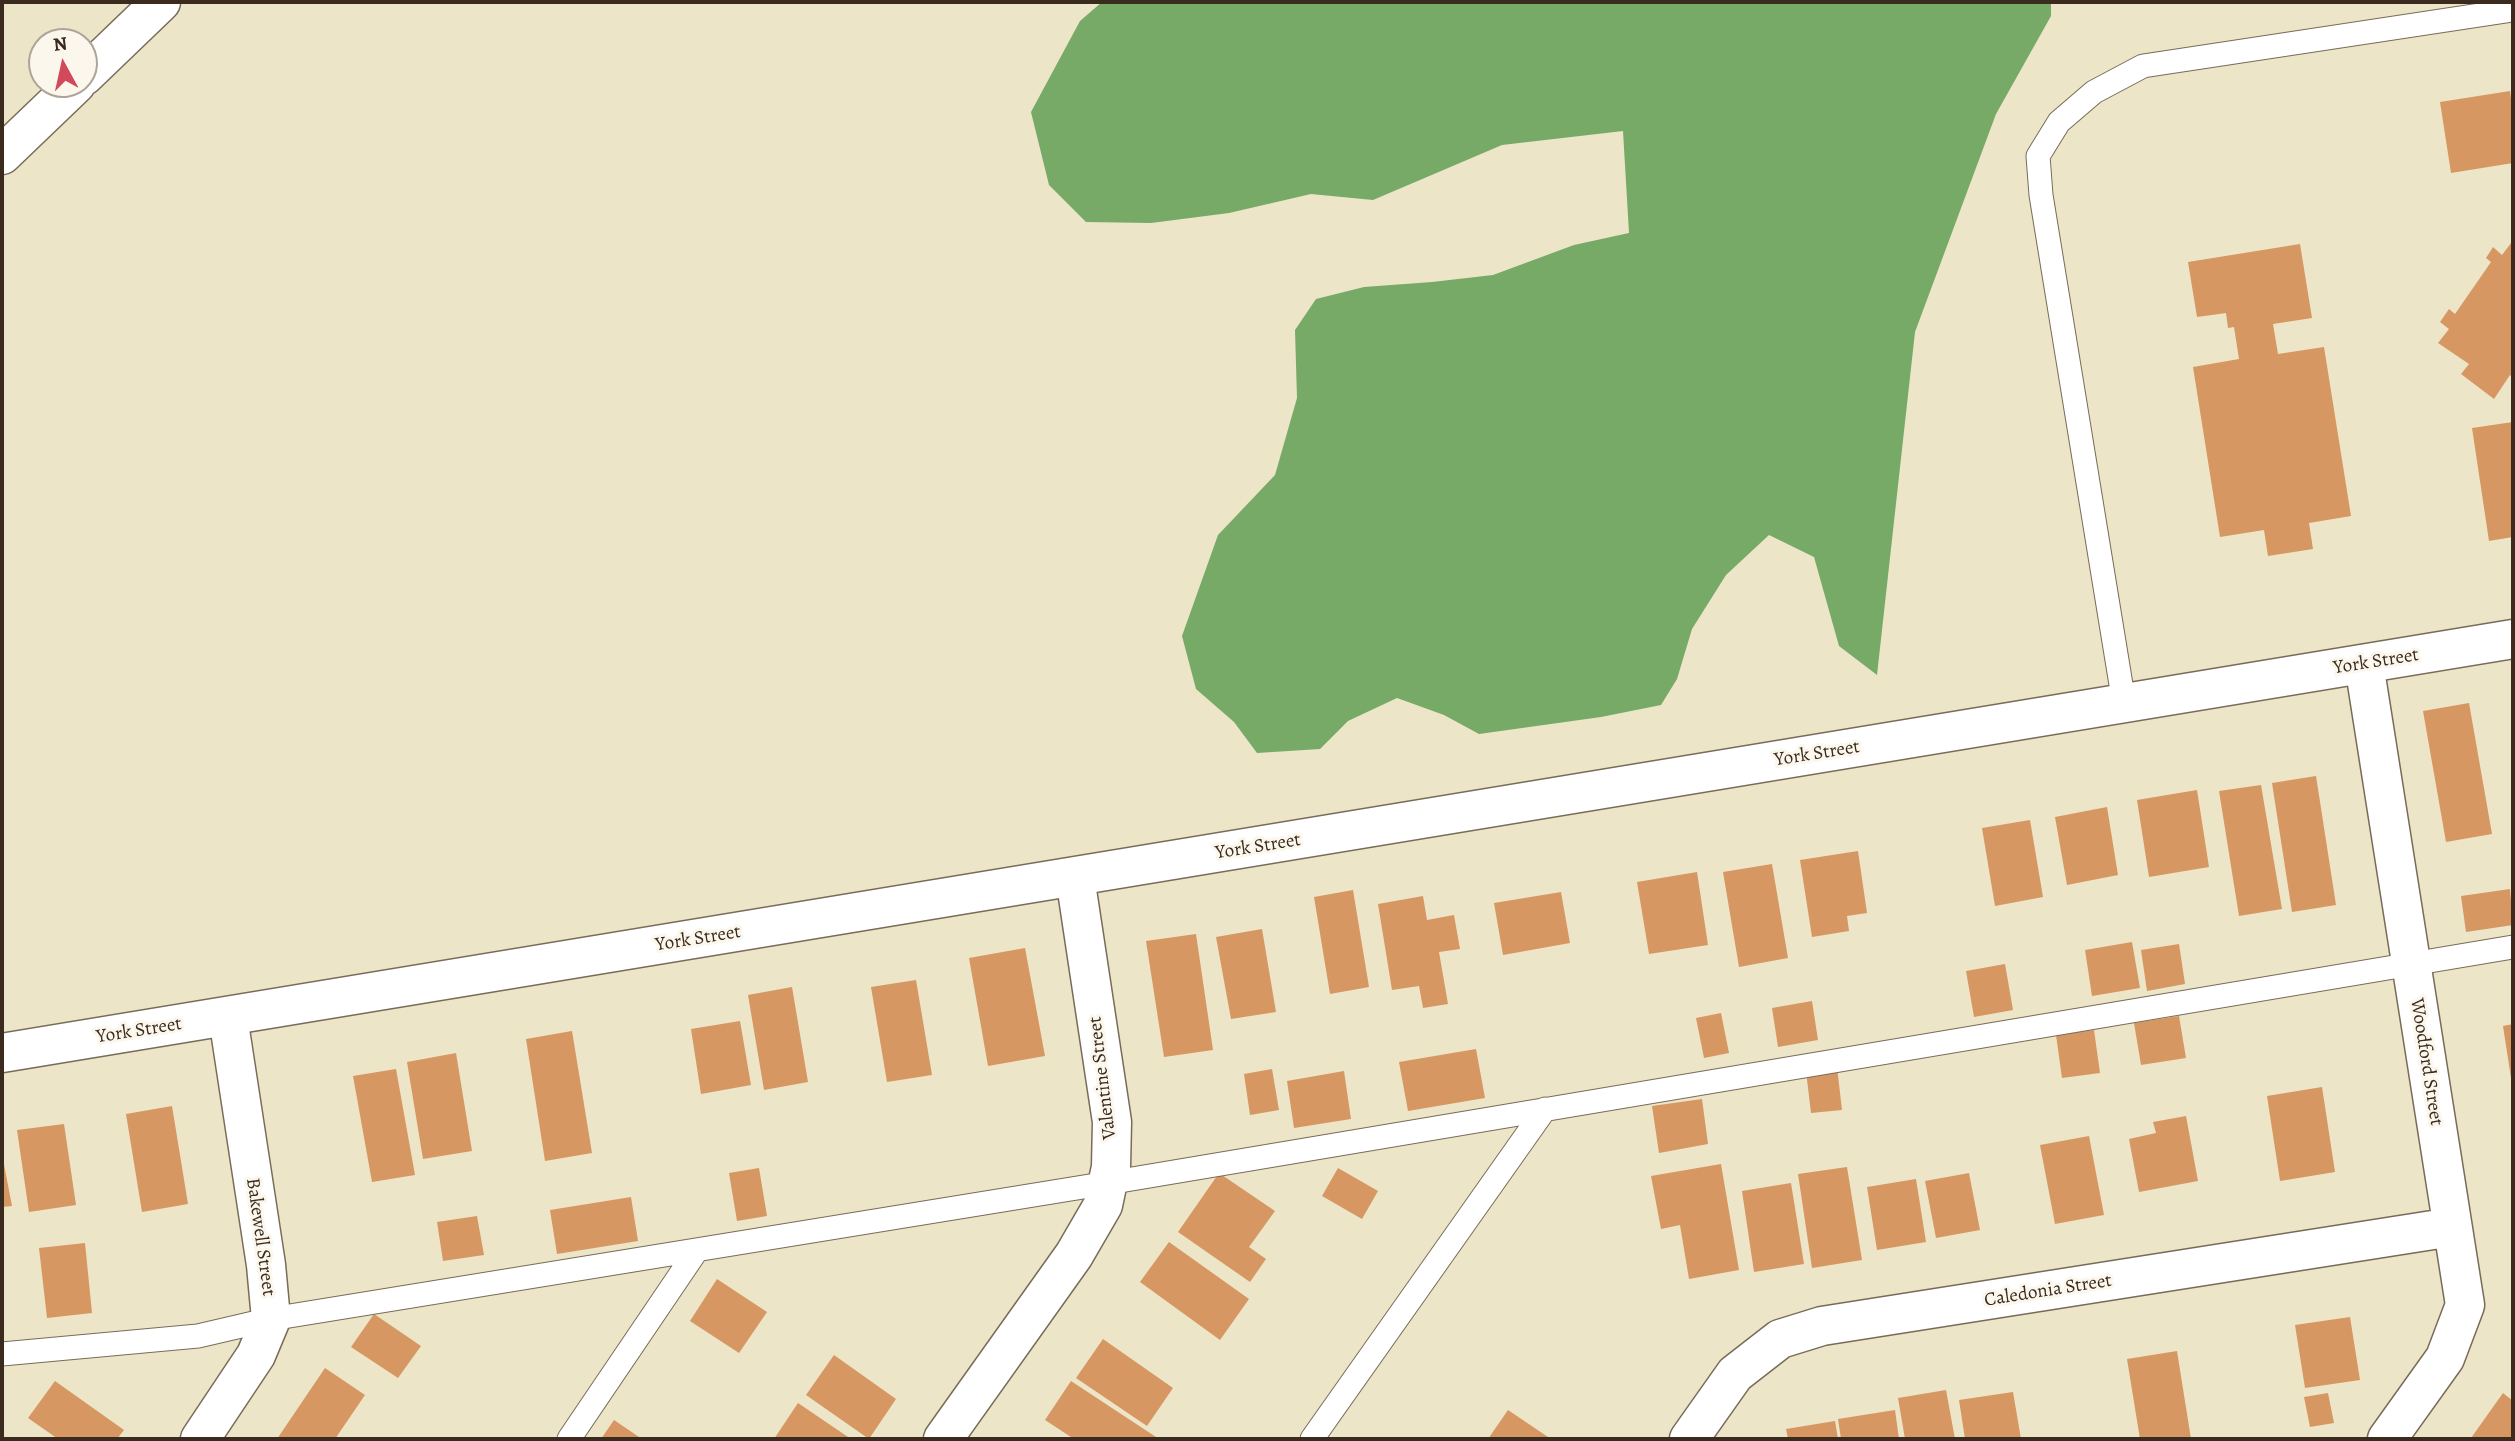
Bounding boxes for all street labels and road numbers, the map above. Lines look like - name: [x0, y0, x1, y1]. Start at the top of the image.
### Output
- street label: York Street: [2332, 644, 2420, 680]
- street label: York Street: [1773, 736, 1861, 772]
- street label: York Street: [1214, 829, 1302, 865]
- street label: York Street: [654, 921, 742, 957]
- street label: Woodford Street: [2405, 997, 2447, 1127]
- street label: York Street: [95, 1013, 183, 1049]
- street label: Valentine Street: [1084, 1015, 1122, 1141]
- street label: Bakewell Street: [240, 1176, 280, 1298]
- street label: Caledonia Street: [1983, 1270, 2113, 1312]

